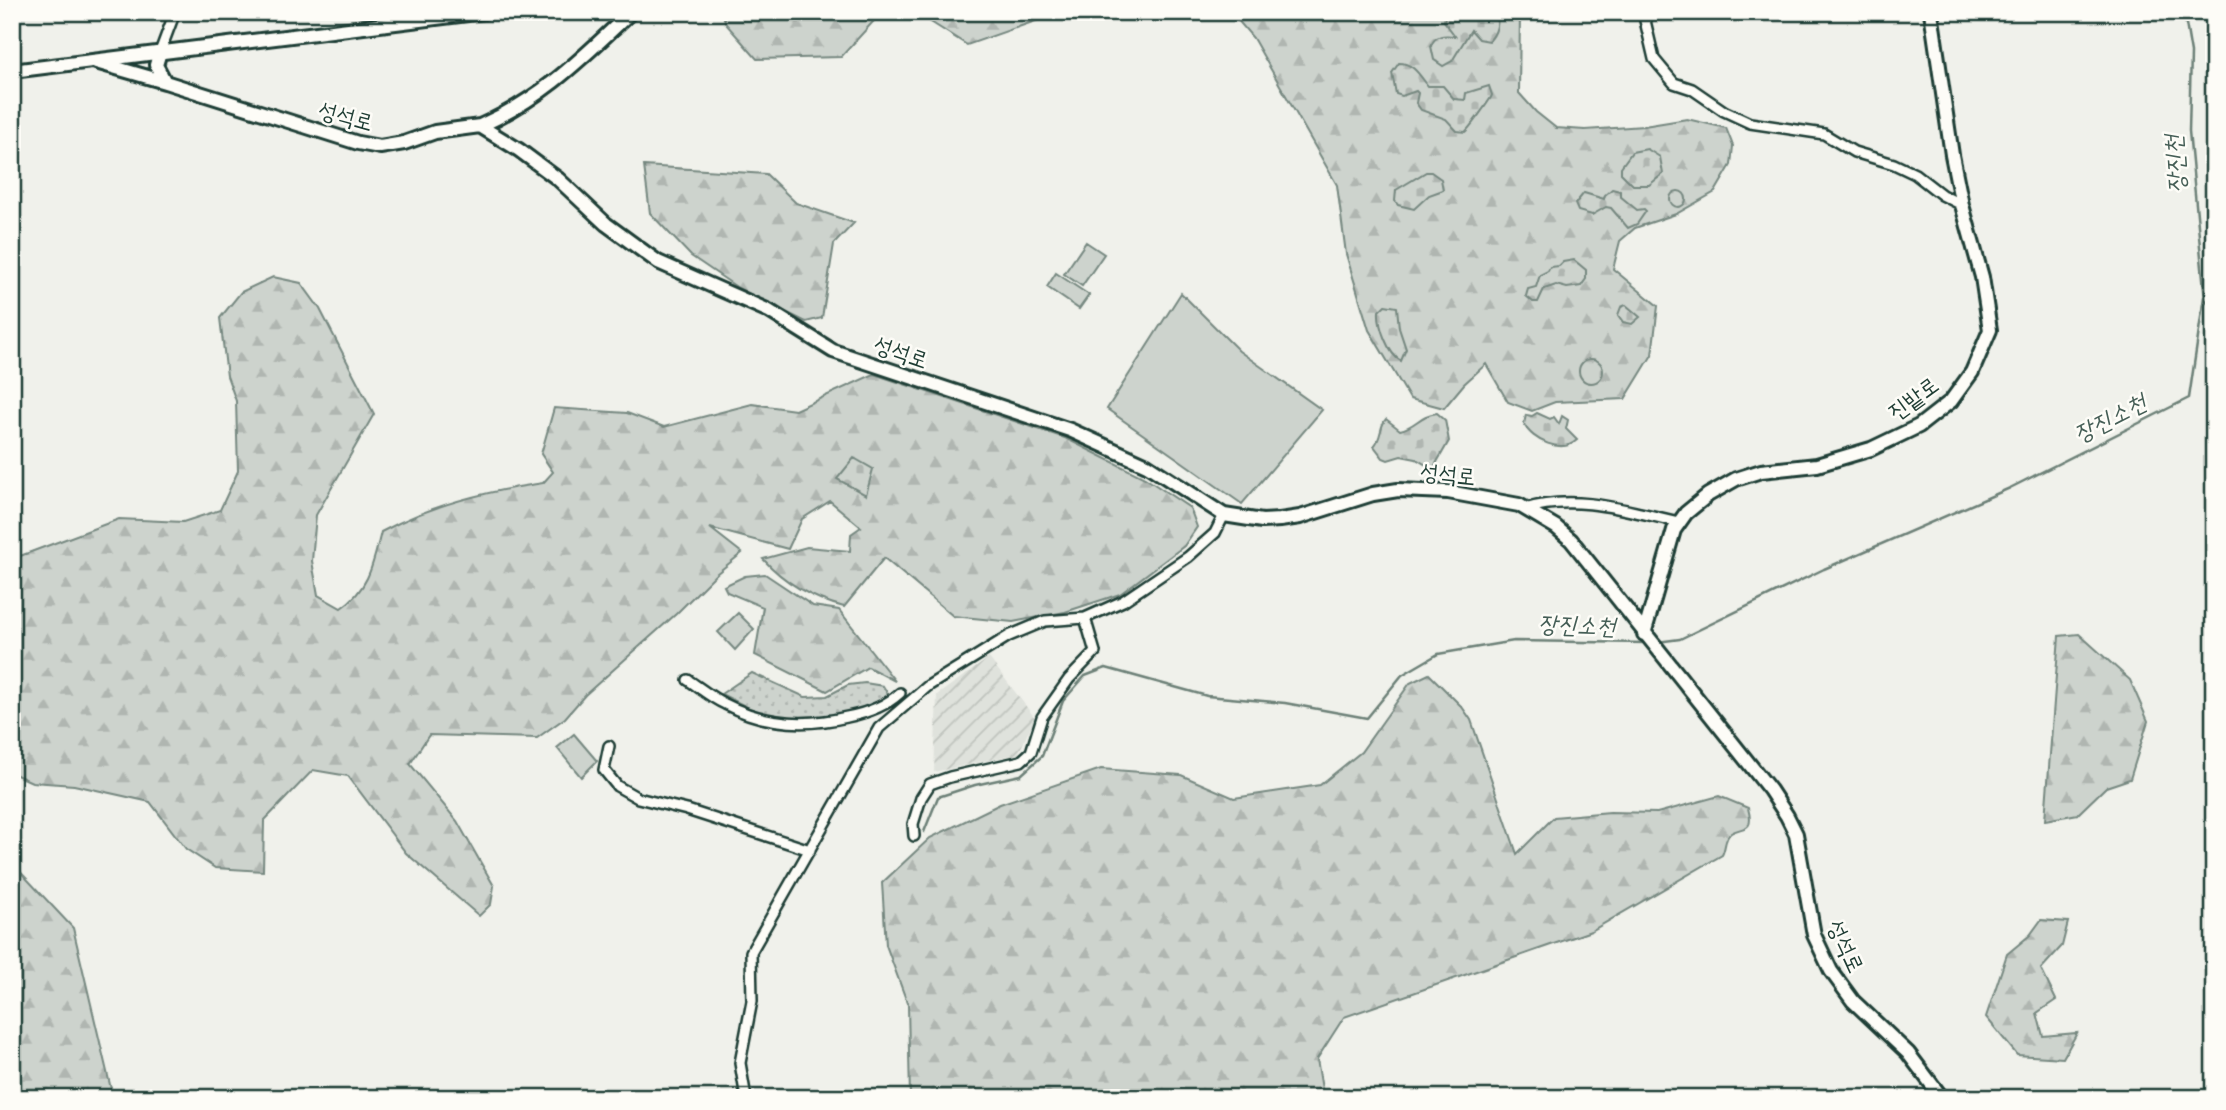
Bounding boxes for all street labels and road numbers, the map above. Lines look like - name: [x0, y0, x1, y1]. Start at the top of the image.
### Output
- street label: 성석로: [316, 93, 377, 137]
- street label: 성석로: [870, 328, 932, 374]
- street label: 진밭로: [1881, 369, 1944, 426]
- street label: 성석로: [1419, 455, 1477, 491]
- street label: 성석로: [1822, 914, 1872, 977]

